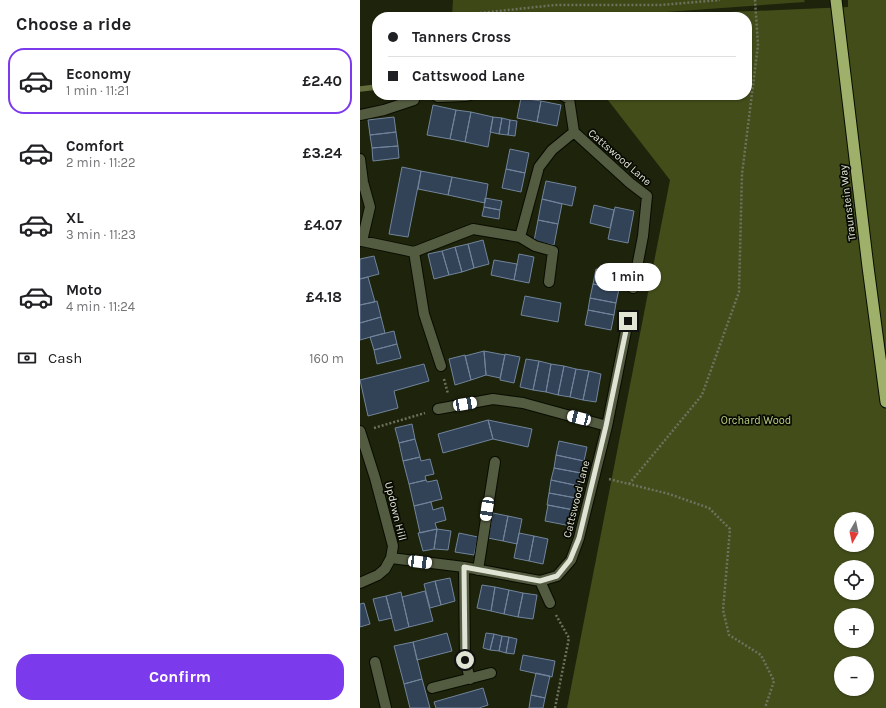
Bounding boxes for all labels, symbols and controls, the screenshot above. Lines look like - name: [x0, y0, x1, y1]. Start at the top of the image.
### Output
- text: Choose a ride: [16, 13, 131, 35]
- text: Tanners Cross: [412, 28, 511, 46]
- icon: car: [18, 63, 54, 99]
- text: Economy: [66, 65, 131, 83]
- text: Cattswood Lane: [412, 67, 525, 85]
- text: £2.40: [302, 72, 342, 90]
- text: 1 min · 11:21: [66, 83, 129, 98]
- street label: Cattswood Lane: [585, 126, 654, 189]
- icon: car: [18, 135, 54, 171]
- text: Comfort: [66, 137, 124, 155]
- text: £3.24: [302, 144, 342, 162]
- text: 2 min · 11:22: [66, 155, 136, 170]
- street label: Traunstein Way: [836, 164, 859, 242]
- icon: car: [18, 207, 54, 243]
- text: XL: [66, 209, 84, 227]
- text: £4.07: [304, 216, 342, 234]
- text: 3 min · 11:23: [66, 227, 136, 242]
- callout: 1 min: [595, 263, 661, 291]
- text: 1 min: [612, 269, 644, 284]
- icon: car: [18, 279, 54, 315]
- text: Moto: [66, 281, 102, 299]
- text: £4.18: [306, 288, 342, 306]
- text: 4 min · 11:24: [66, 299, 135, 314]
- route end: [619, 312, 637, 330]
- icon: cash: [16, 347, 38, 369]
- text: Cash: [48, 349, 82, 367]
- text: 160 m: [309, 351, 344, 366]
- car: [452, 396, 478, 412]
- car: [566, 409, 592, 427]
- park label: Orchard Wood: [721, 414, 791, 427]
- street label: Cattswood Lane: [561, 459, 592, 539]
- street label: Updown Hill: [382, 480, 409, 542]
- car: [479, 496, 495, 522]
- north arrow: [834, 512, 874, 552]
- map controls: [834, 512, 874, 696]
- car: [407, 555, 433, 569]
- button: locate: [834, 560, 874, 600]
- button: +: [834, 608, 874, 648]
- route start: [456, 651, 474, 669]
- button: Confirm: [16, 654, 344, 700]
- button: −: [834, 656, 874, 696]

